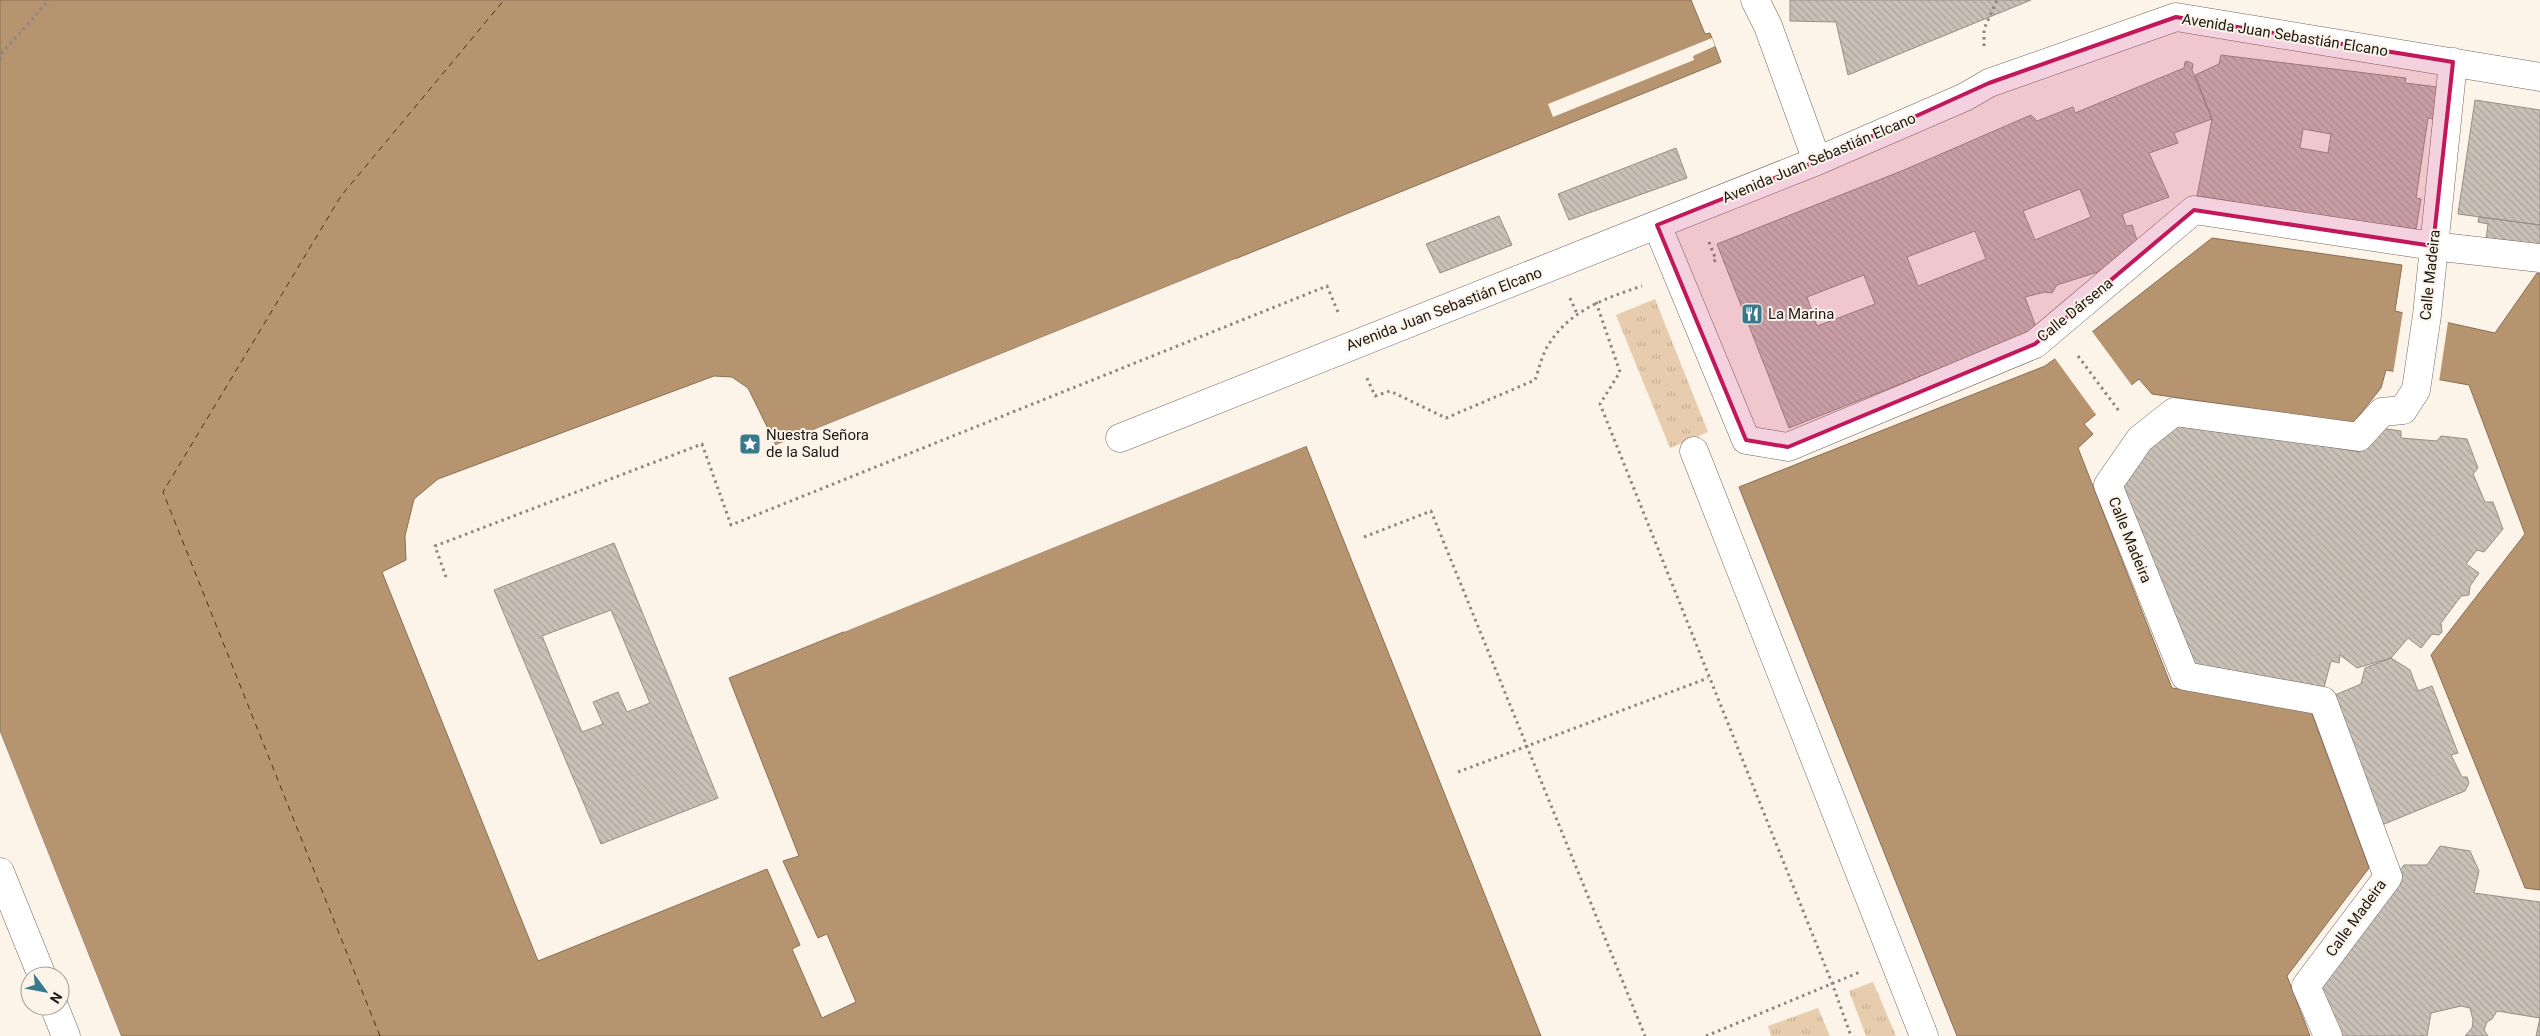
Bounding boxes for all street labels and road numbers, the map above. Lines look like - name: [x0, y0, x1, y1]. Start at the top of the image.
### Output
- street label: Avenida Juan Sebastián Elcano: [2181, 10, 2389, 60]
- street label: Avenida Juan Sebastián Elcano: [1720, 109, 1918, 207]
- street label: Calle Madeira: [2416, 229, 2444, 321]
- street label: Avenida Juan Sebastián Elcano: [1343, 263, 1545, 355]
- street label: Calle Dársena: [2034, 274, 2116, 346]
- street label: Calle Madeira: [2105, 494, 2155, 586]
- street label: Calle Madeira: [2322, 876, 2390, 960]

